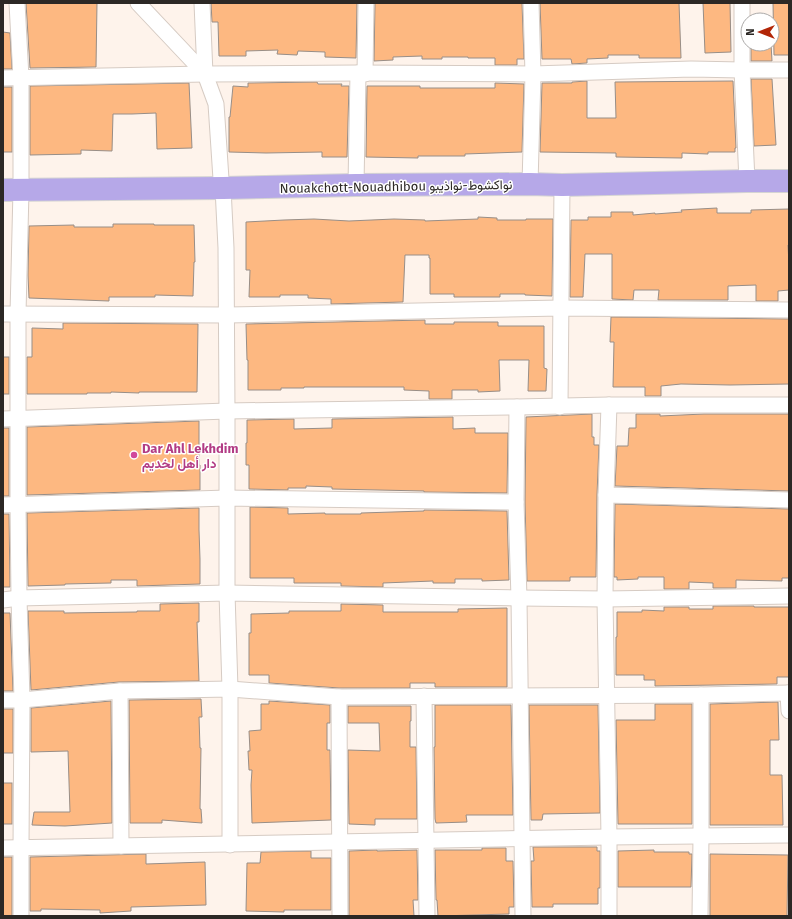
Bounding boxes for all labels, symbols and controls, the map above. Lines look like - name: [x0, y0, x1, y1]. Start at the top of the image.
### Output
- north arrow: [740, 12, 780, 52]
- text: N: [744, 28, 757, 36]
- street label: Nouakchott-Nouadhibou نواكشوط-نواذيبو: [280, 177, 513, 197]
- place label: Dar Ahl Lekhdim دار أهل لخديم: [142, 441, 239, 472]
- marker: Dar Ahl Lekhdim دار أهل لخديم: [129, 450, 139, 460]

